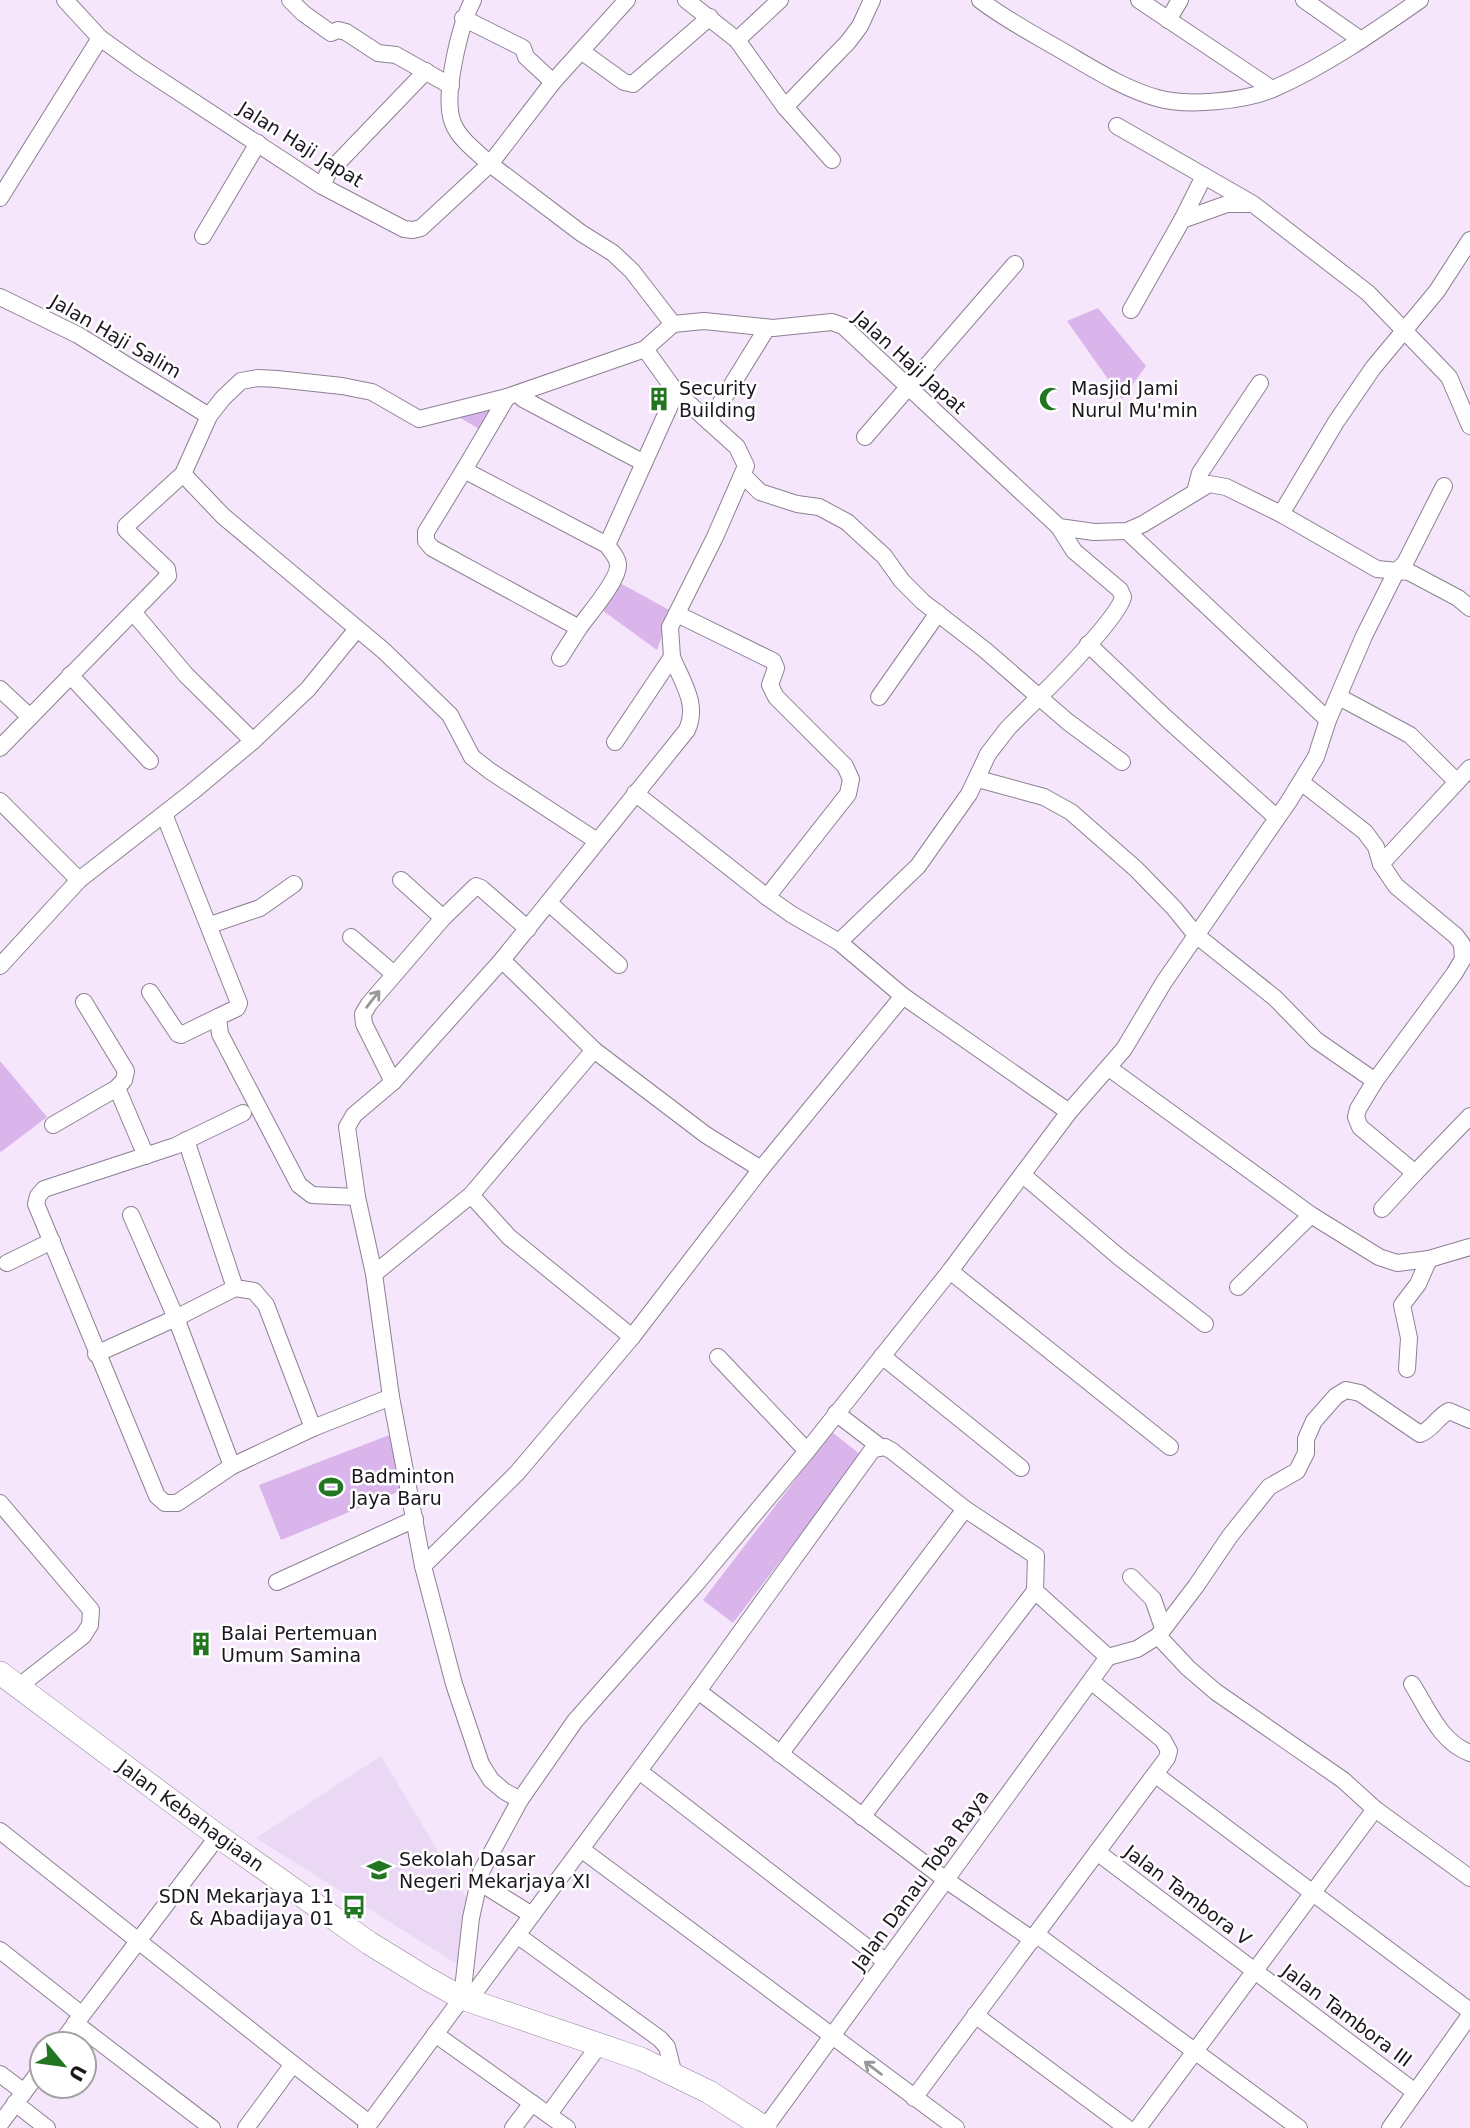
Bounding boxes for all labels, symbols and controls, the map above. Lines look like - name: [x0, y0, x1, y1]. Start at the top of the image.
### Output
- street label: Jalan Haji Japat: [234, 96, 368, 191]
- street label: Jalan Haji Salim: [46, 289, 185, 382]
- street label: Jalan Haji Japat: [849, 305, 971, 418]
- place label: Security Building: [679, 377, 757, 421]
- place label: Masjid Jami Nurul Mu'min: [1071, 377, 1198, 421]
- building icon: Security Building: [645, 385, 673, 413]
- mosque icon: Masjid Jami Nurul Mu'min: [1037, 385, 1065, 413]
- one-way arrow: [366, 991, 381, 1009]
- place label: Badminton Jaya Baru: [350, 1465, 455, 1509]
- sports icon: Badminton Jaya Baru: [317, 1473, 345, 1501]
- place label: Balai Pertemuan Umum Samina: [221, 1622, 378, 1666]
- building icon: Balai Pertemuan Umum Samina: [187, 1630, 215, 1658]
- street label: Jalan Kebahagiaan: [113, 1754, 268, 1875]
- street label: Jalan Danau Toba Raya: [847, 1786, 993, 1975]
- street label: Jalan Tambora V: [1119, 1840, 1256, 1950]
- place label: Sekolah Dasar Negeri Mekarjaya XI: [399, 1848, 590, 1892]
- school or university icon: Sekolah Dasar Negeri Mekarjaya XI: [365, 1856, 393, 1884]
- place label: SDN Mekarjaya 11 & Abadijaya 01: [159, 1885, 334, 1929]
- bus stop icon: SDN Mekarjaya 11 & Abadijaya 01: [340, 1893, 368, 1921]
- street label: Jalan Tambora III: [1277, 1958, 1416, 2071]
- north arrow: [28, 2030, 98, 2100]
- one-way arrow: [864, 2060, 882, 2075]
- text: U: [65, 2061, 91, 2085]

